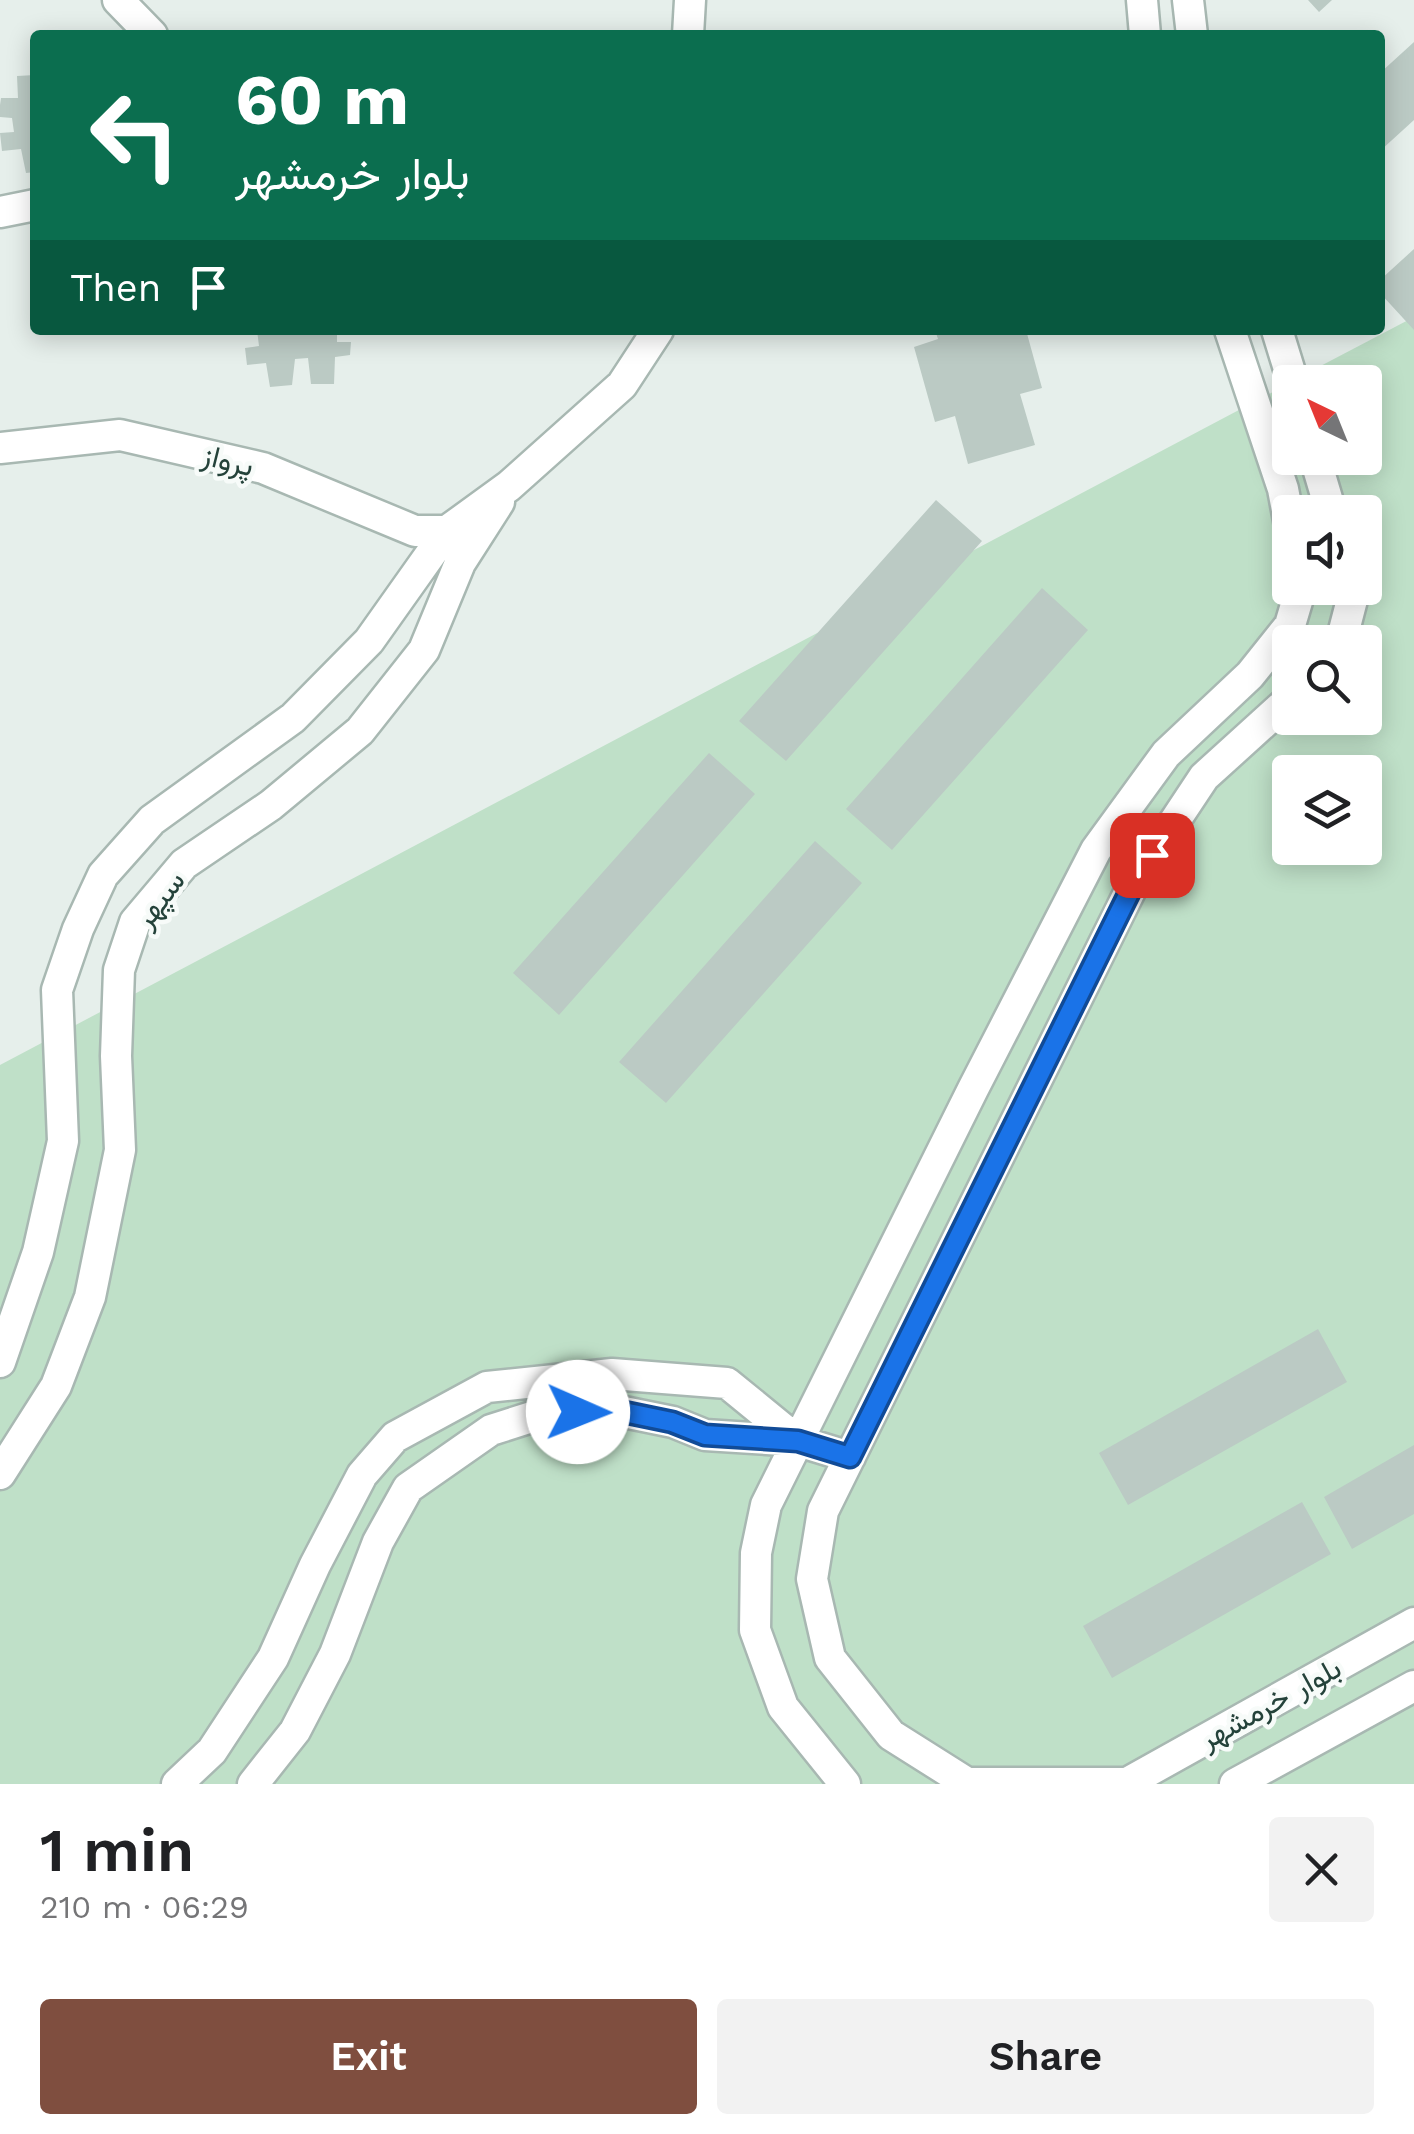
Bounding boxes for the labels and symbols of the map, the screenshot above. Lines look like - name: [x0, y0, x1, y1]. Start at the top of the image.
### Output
- north arrow: [1272, 365, 1382, 475]
- street label: پرواز: [197, 436, 257, 486]
- pin: [1110, 813, 1195, 898]
- street label: سپهر: [126, 863, 194, 937]
- position arrow: [526, 1360, 630, 1464]
- street label: بلوار خرمشهر: [1192, 1650, 1347, 1758]

